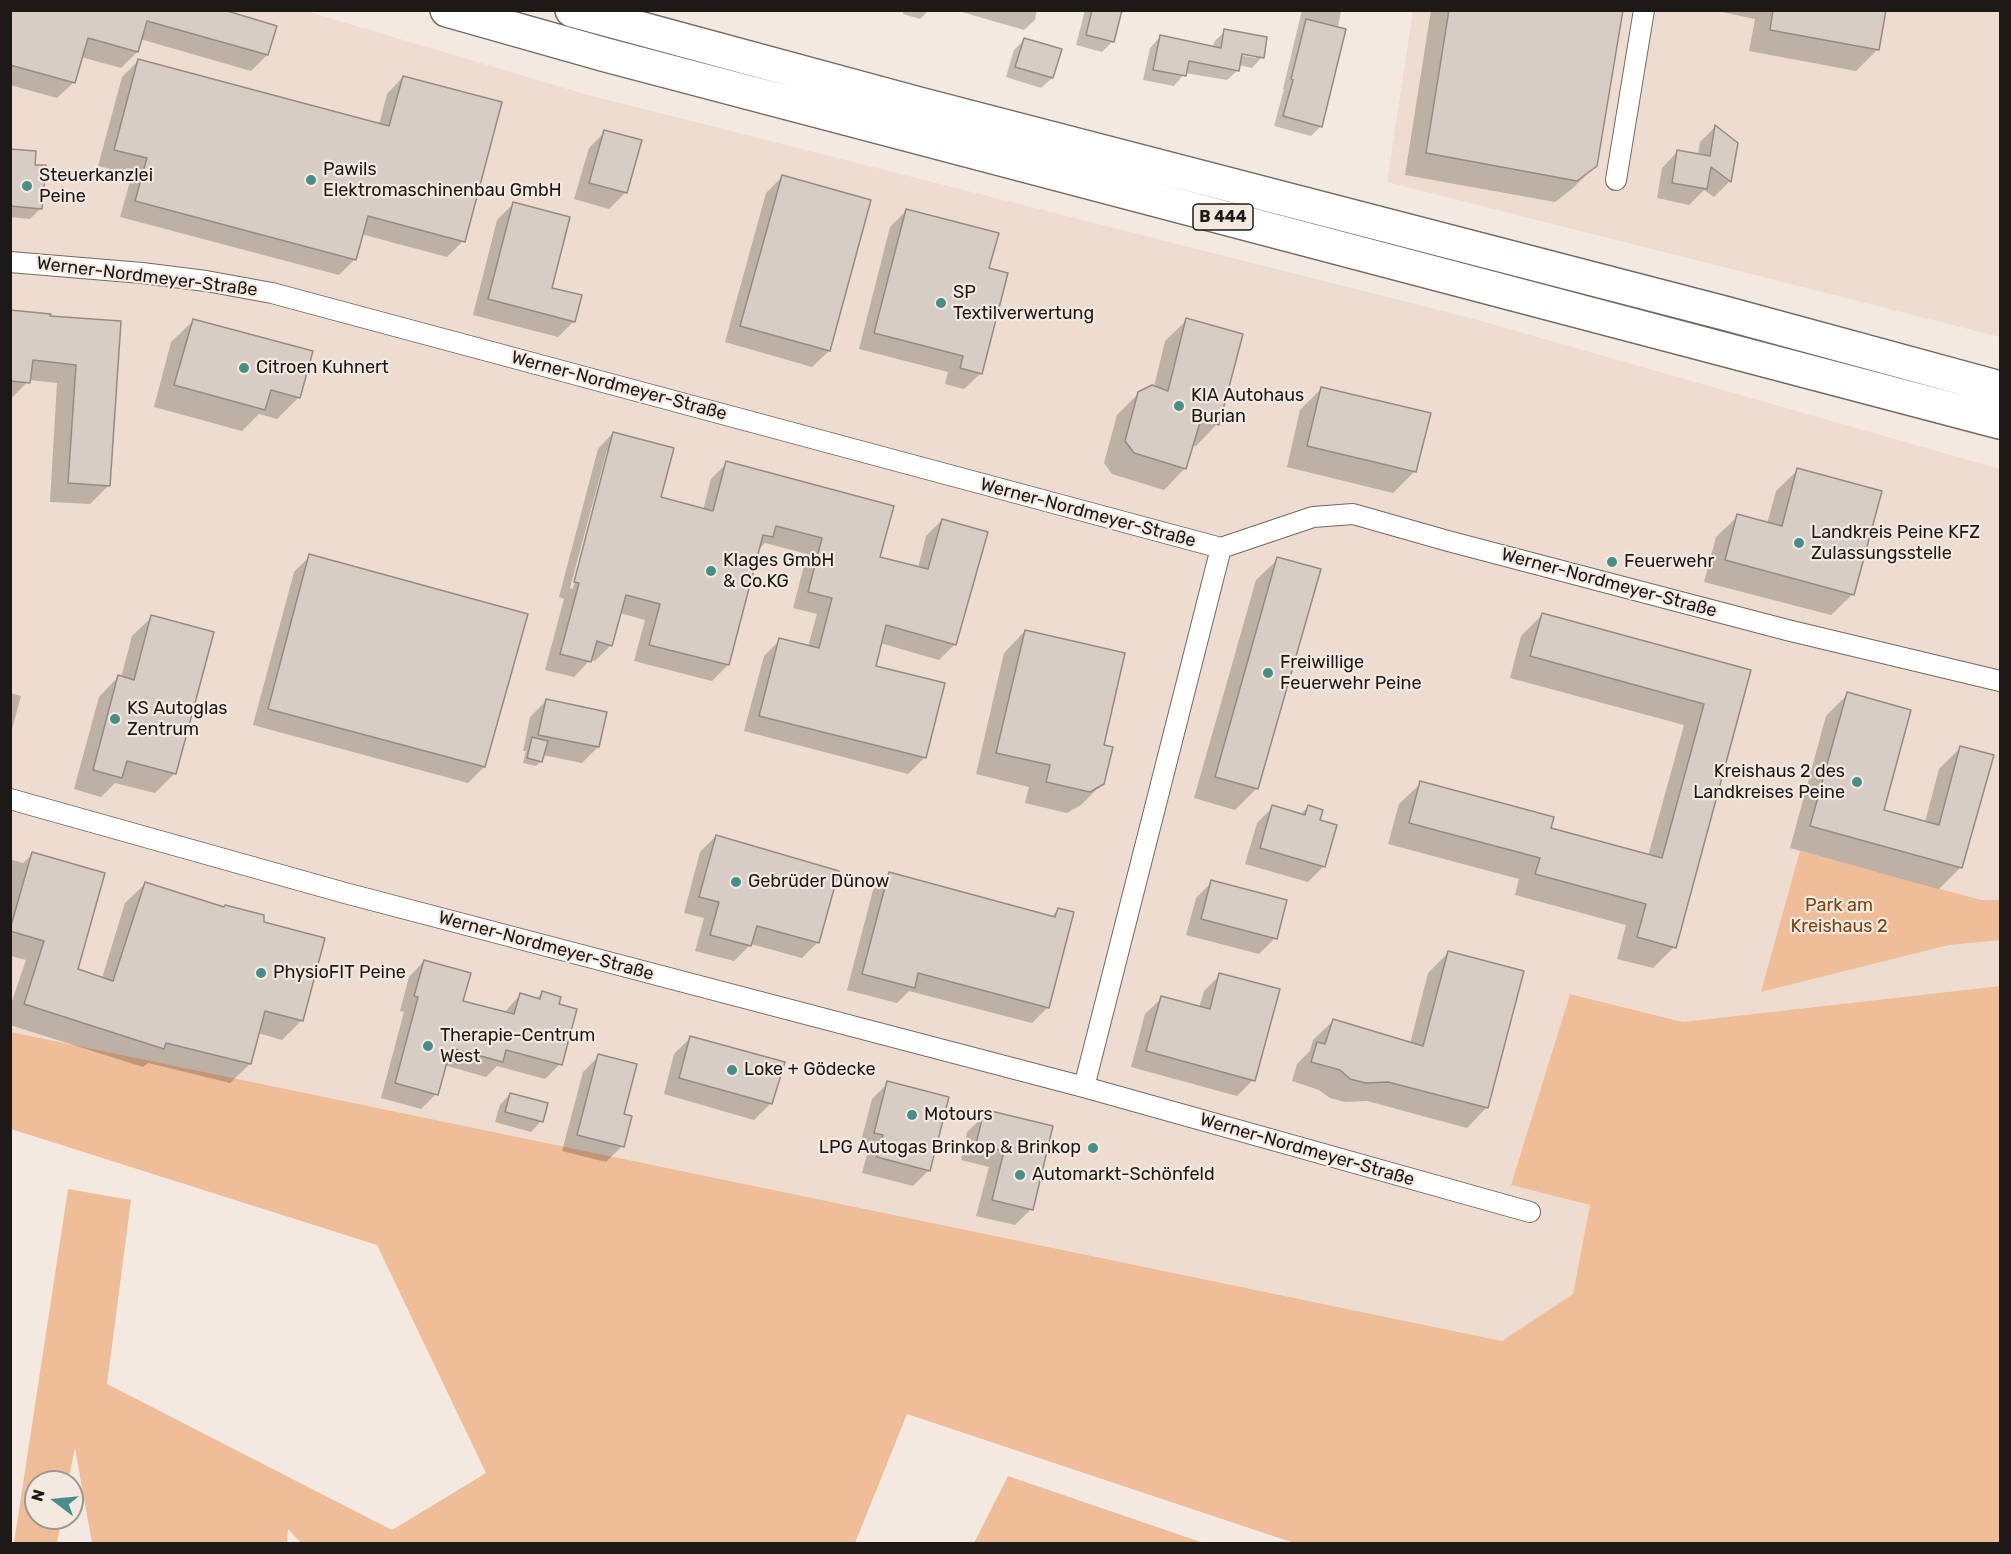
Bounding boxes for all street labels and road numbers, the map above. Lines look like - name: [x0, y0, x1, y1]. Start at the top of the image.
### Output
- road number: B 444: [1193, 204, 1253, 230]
- street label: Werner-Nordmeyer-Straße: [35, 253, 259, 301]
- street label: Werner-Nordmeyer-Straße: [509, 347, 729, 425]
- street label: Werner-Nordmeyer-Straße: [978, 474, 1198, 552]
- street label: Werner-Nordmeyer-Straße: [1499, 544, 1719, 622]
- street label: Werner-Nordmeyer-Straße: [436, 907, 656, 985]
- street label: Werner-Nordmeyer-Straße: [1197, 1109, 1417, 1191]

